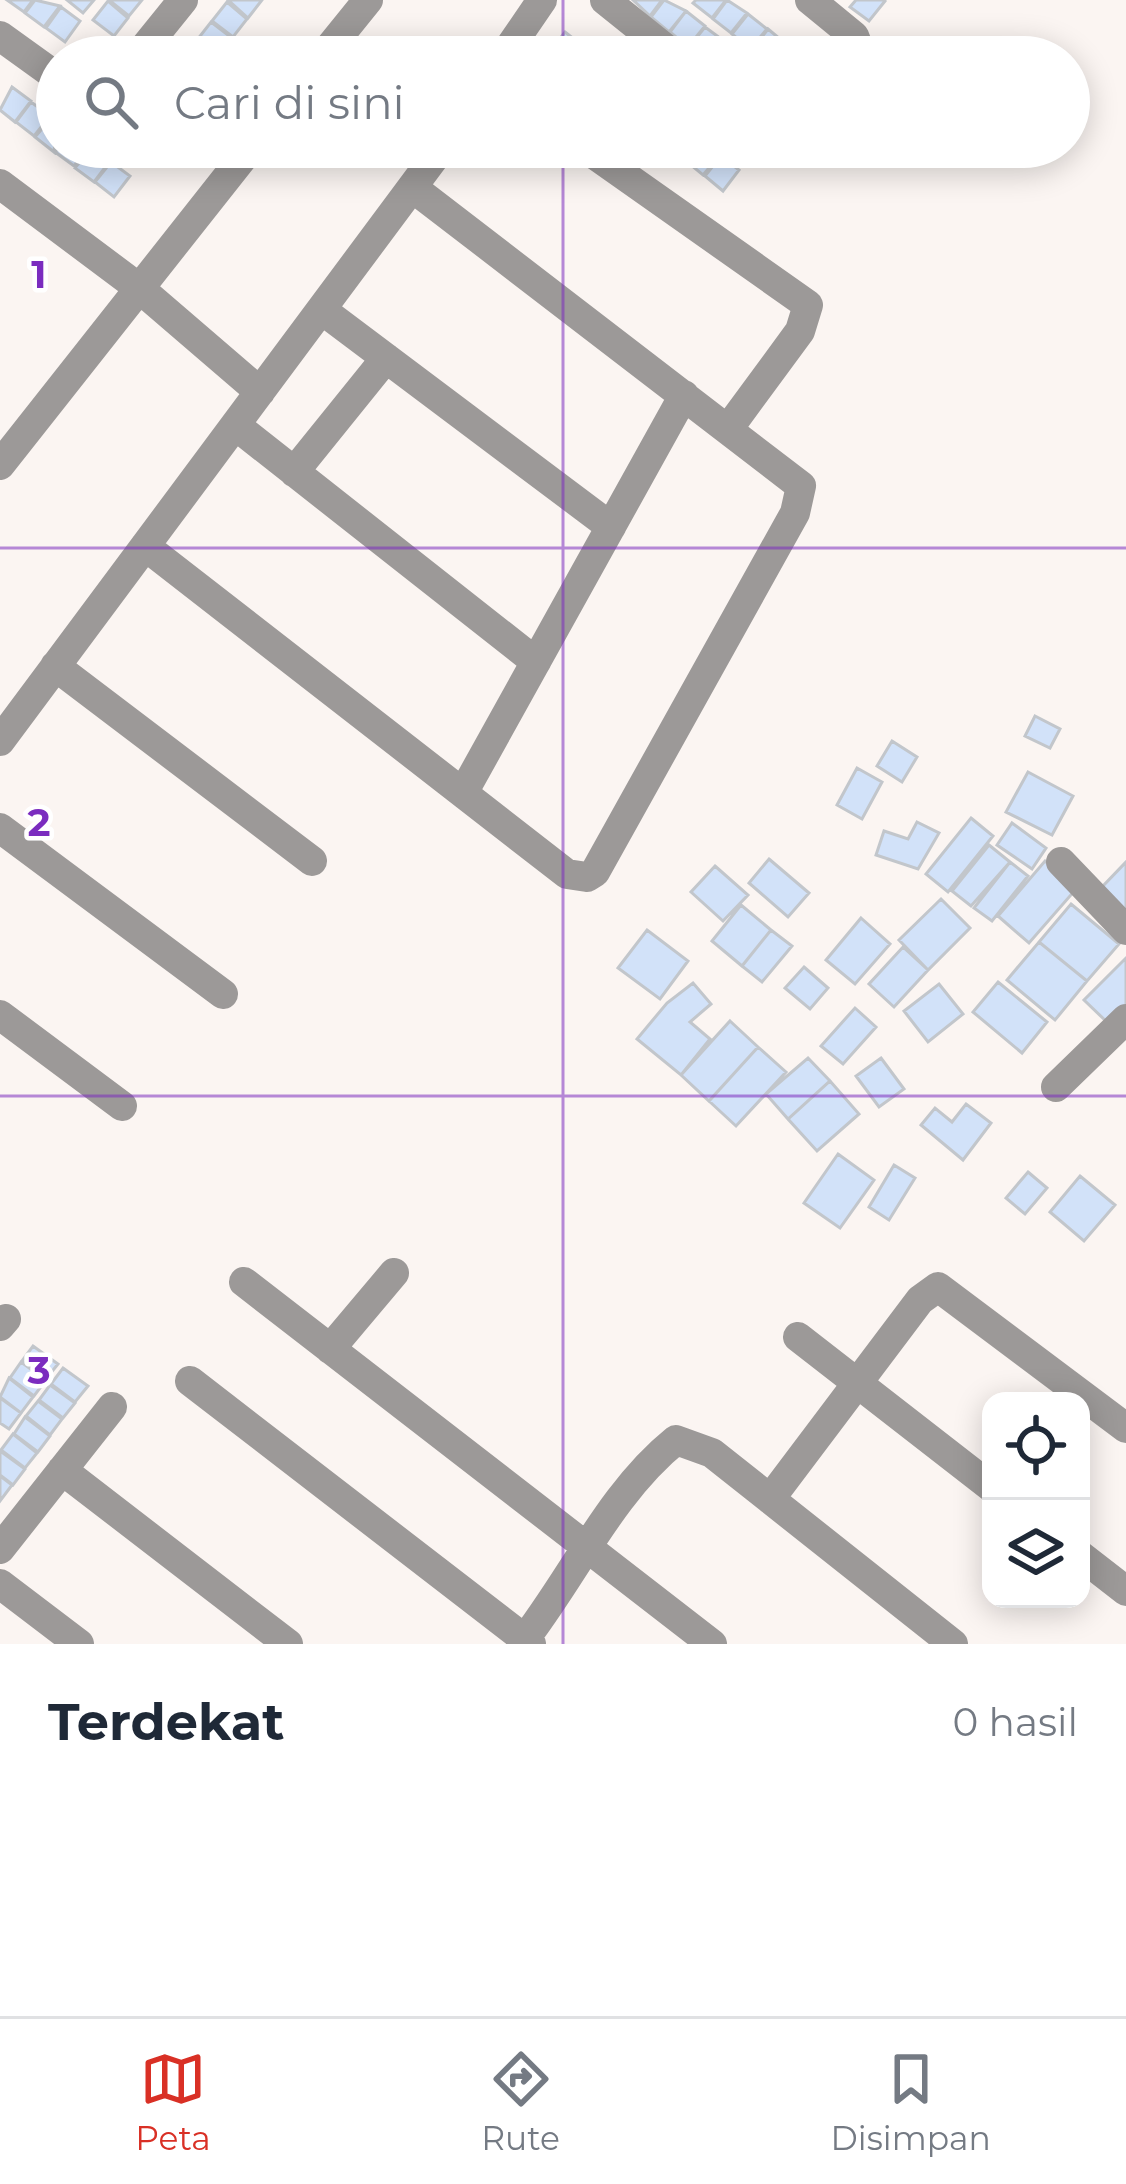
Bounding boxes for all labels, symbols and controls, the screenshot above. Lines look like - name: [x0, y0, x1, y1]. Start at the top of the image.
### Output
- search box: [36, 36, 1090, 168]
- icon: search: [78, 69, 144, 135]
- text: Cari di sini: [174, 75, 405, 130]
- text: 1: [31, 250, 47, 298]
- text: 2: [27, 798, 51, 846]
- text: 3: [26, 1346, 51, 1394]
- map controls: [982, 1392, 1090, 1608]
- button: locate: [982, 1392, 1090, 1500]
- button: layers: [982, 1500, 1090, 1608]
- text: Terdekat: [48, 1691, 284, 1753]
- text: 0 hasil: [953, 1698, 1078, 1746]
- tab: Peta: [135, 2046, 211, 2158]
- tab: Rute: [481, 2046, 560, 2158]
- tab: Disimpan: [831, 2046, 991, 2158]

